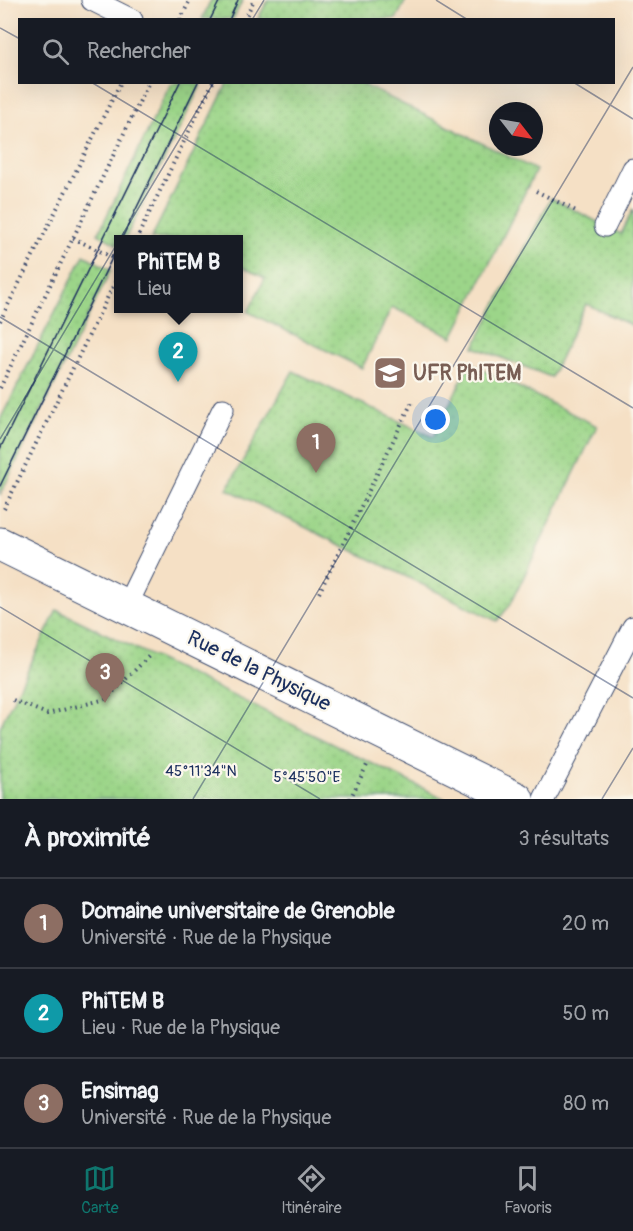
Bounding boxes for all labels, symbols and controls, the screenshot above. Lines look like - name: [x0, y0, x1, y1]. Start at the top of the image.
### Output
- search box: [18, 18, 615, 84]
- icon: search: [39, 35, 72, 68]
- text: Rechercher: [87, 37, 191, 65]
- north arrow: [489, 102, 543, 156]
- popup: [114, 235, 243, 313]
- text: PhiTEM B: [137, 248, 220, 276]
- text: Lieu: [137, 276, 172, 301]
- pin: 2: [158, 332, 198, 382]
- school or university icon: UFR PhITEM: [372, 355, 408, 391]
- place label: UFR PhITEM: [413, 360, 521, 387]
- your location: [421, 405, 450, 434]
- pin: 1: [296, 424, 336, 473]
- street label: Rue de la Physique: [183, 625, 336, 718]
- pin: 3: [86, 654, 124, 703]
- text: 45°11'34"N: [165, 762, 237, 781]
- text: 5°45'50"E: [274, 768, 341, 787]
- text: À proximité: [24, 822, 151, 854]
- text: 3 résultats: [519, 826, 609, 851]
- text: Domaine universitaire de Grenoble: [81, 897, 395, 925]
- text: 1: [40, 911, 47, 936]
- text: 20 m: [562, 911, 609, 936]
- text: Université · Rue de la Physique: [81, 925, 331, 950]
- text: PhiTEM B: [81, 987, 164, 1015]
- text: 2: [38, 1001, 49, 1026]
- text: 50 m: [562, 1001, 609, 1026]
- text: Lieu · Rue de la Physique: [81, 1015, 280, 1040]
- text: Ensimag: [81, 1077, 159, 1105]
- text: 3: [38, 1091, 49, 1116]
- text: 80 m: [563, 1091, 609, 1116]
- text: Université · Rue de la Physique: [81, 1105, 331, 1130]
- tab: Carte: [81, 1162, 119, 1218]
- tab: Itinéraire: [281, 1162, 342, 1218]
- tab: Favoris: [504, 1162, 552, 1218]

